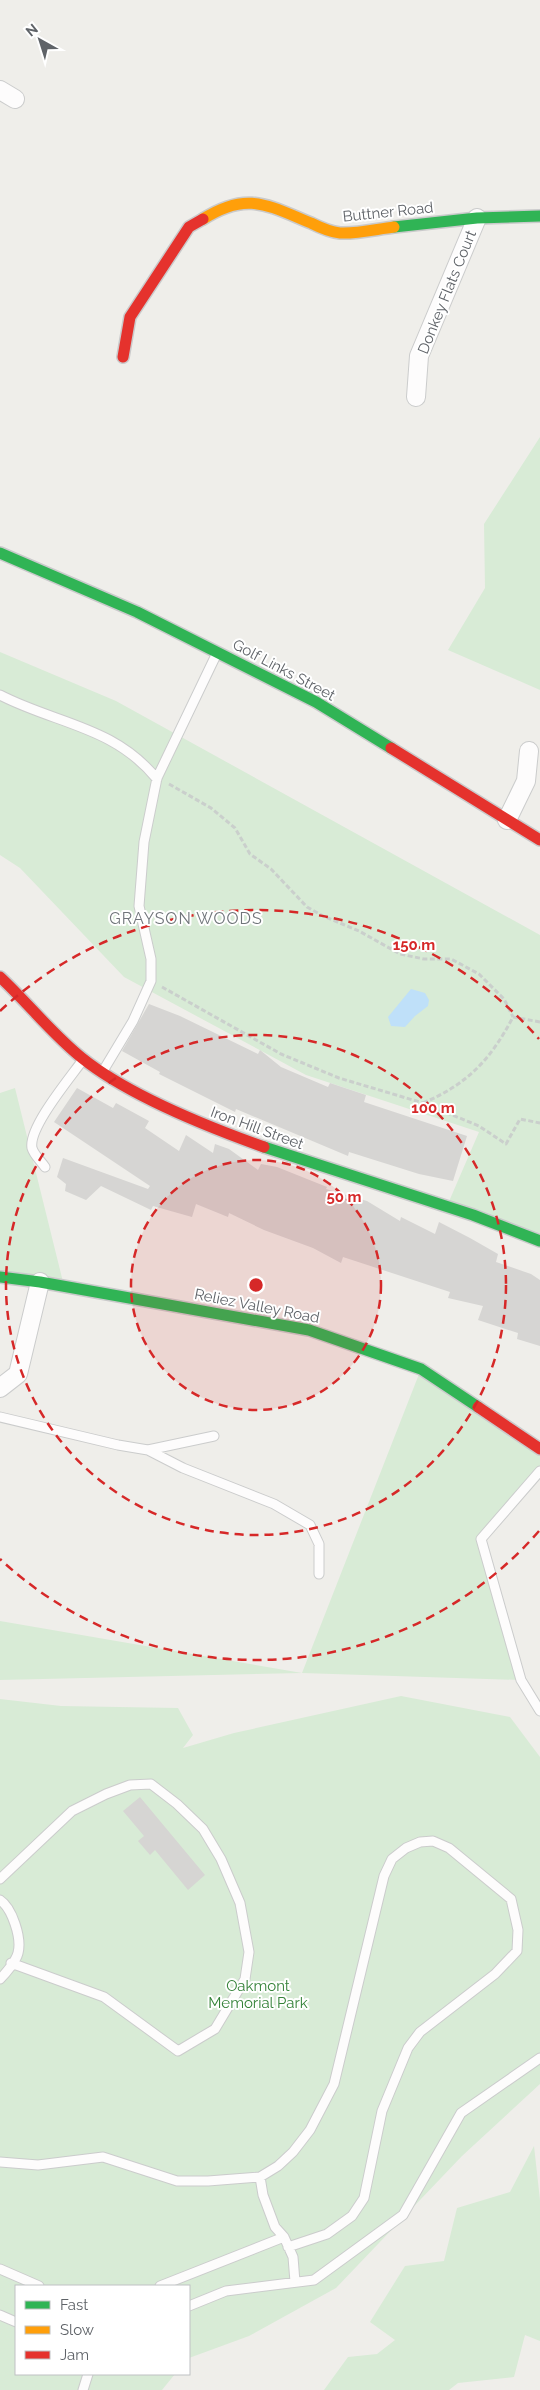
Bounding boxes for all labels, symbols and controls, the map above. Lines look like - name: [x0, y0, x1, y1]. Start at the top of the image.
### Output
- north arrow: [15, 15, 65, 65]
- text: N: [23, 20, 41, 39]
- street label: Buttner Road: [342, 198, 434, 226]
- street label: Donkey Flats Court: [414, 228, 480, 356]
- street label: Golf Links Street: [230, 635, 338, 705]
- district label: GRAYSON WOODS: [109, 909, 263, 928]
- text: 150 m: [393, 936, 435, 954]
- text: 100 m: [411, 1099, 455, 1117]
- street label: Iron Hill Street: [208, 1103, 306, 1153]
- text: 50 m: [326, 1188, 362, 1206]
- centre of rings: [247, 1276, 265, 1294]
- street label: Reliez Valley Road: [193, 1285, 321, 1327]
- park label: Oakmont Memorial Park: [208, 1977, 308, 2012]
- legend: [15, 2285, 190, 2375]
- text: Fast: [60, 2296, 88, 2314]
- text: Slow: [60, 2321, 94, 2339]
- text: Jam: [60, 2346, 89, 2364]

